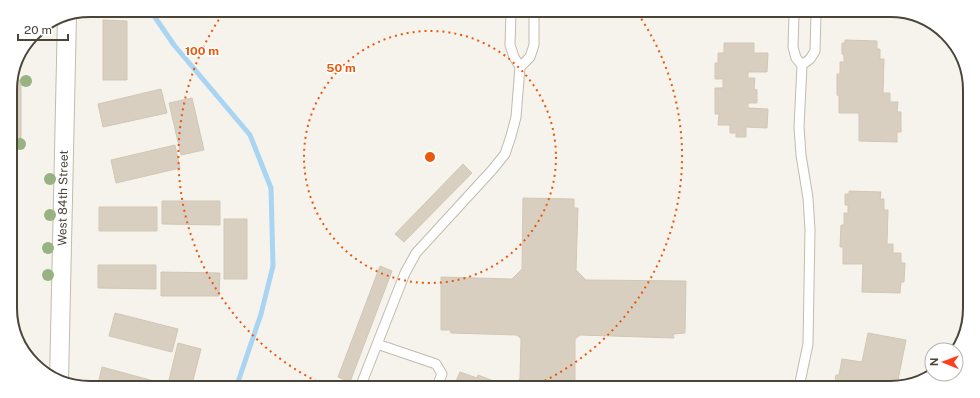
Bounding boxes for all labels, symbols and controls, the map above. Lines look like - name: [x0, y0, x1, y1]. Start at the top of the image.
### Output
- scale bar: [18, 16, 68, 42]
- text: 20 m: [24, 23, 52, 37]
- text: 100 m: [185, 44, 219, 58]
- text: 50 m: [326, 61, 356, 75]
- street label: West 84th Street: [55, 150, 71, 246]
- centre of rings: [423, 150, 437, 164]
- north arrow: [924, 342, 964, 382]
- text: N: [928, 357, 940, 366]

